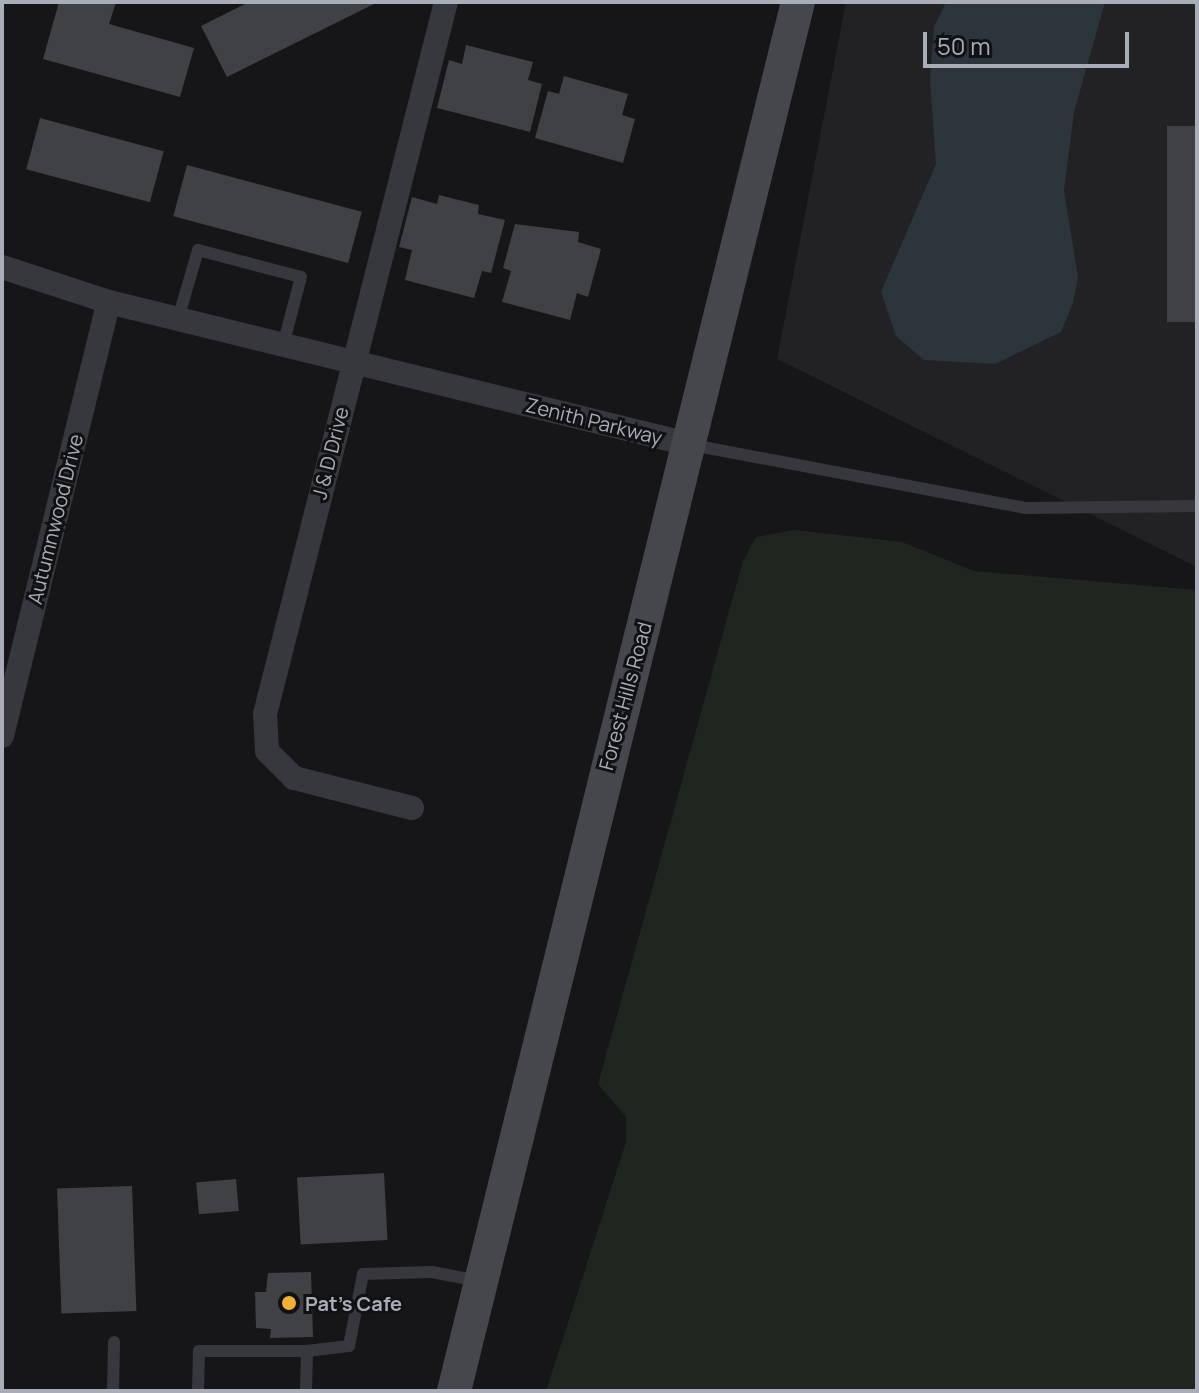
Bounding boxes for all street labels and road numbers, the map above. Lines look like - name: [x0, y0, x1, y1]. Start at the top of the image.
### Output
- street label: Zenith Parkway: [523, 392, 665, 450]
- street label: J & D Drive: [307, 404, 353, 502]
- street label: Autumnwood Drive: [22, 431, 88, 607]
- street label: Forest Hills Road: [594, 619, 656, 773]

